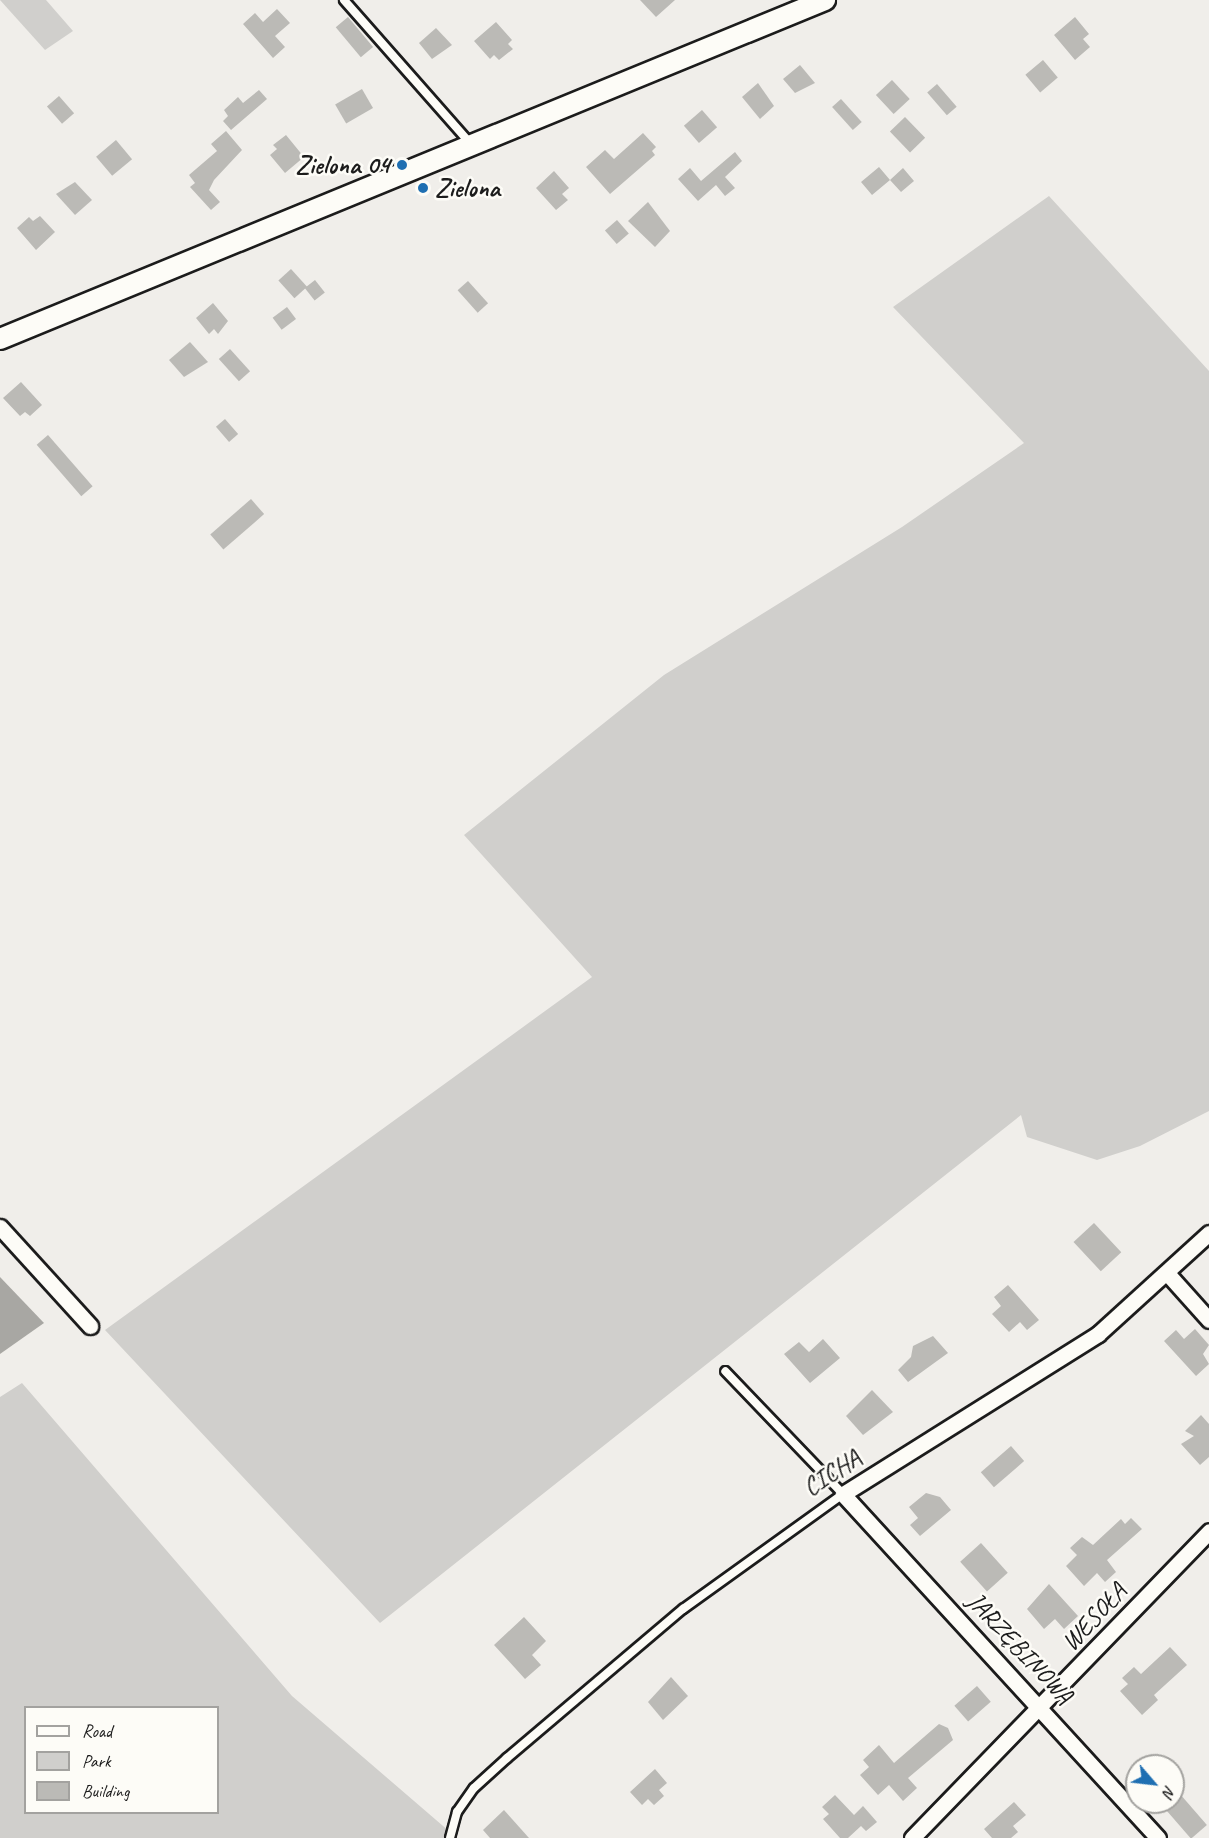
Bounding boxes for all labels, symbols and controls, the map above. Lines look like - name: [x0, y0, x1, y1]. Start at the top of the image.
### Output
- place label: Zielona 04: [295, 149, 390, 181]
- marker: Zielona 04: [395, 158, 409, 172]
- place label: Zielona: [435, 172, 500, 204]
- marker: Zielona: [416, 181, 430, 195]
- street label: CICHA: [797, 1443, 867, 1503]
- street label: WESOŁA: [1055, 1577, 1133, 1657]
- street label: JARZĘBINOWA: [960, 1586, 1080, 1710]
- legend: [24, 1706, 219, 1814]
- text: Road: [82, 1720, 112, 1742]
- text: Park: [82, 1750, 111, 1772]
- north arrow: [1125, 1754, 1185, 1814]
- text: Building: [82, 1780, 129, 1802]
- text: N: [1158, 1782, 1180, 1801]

